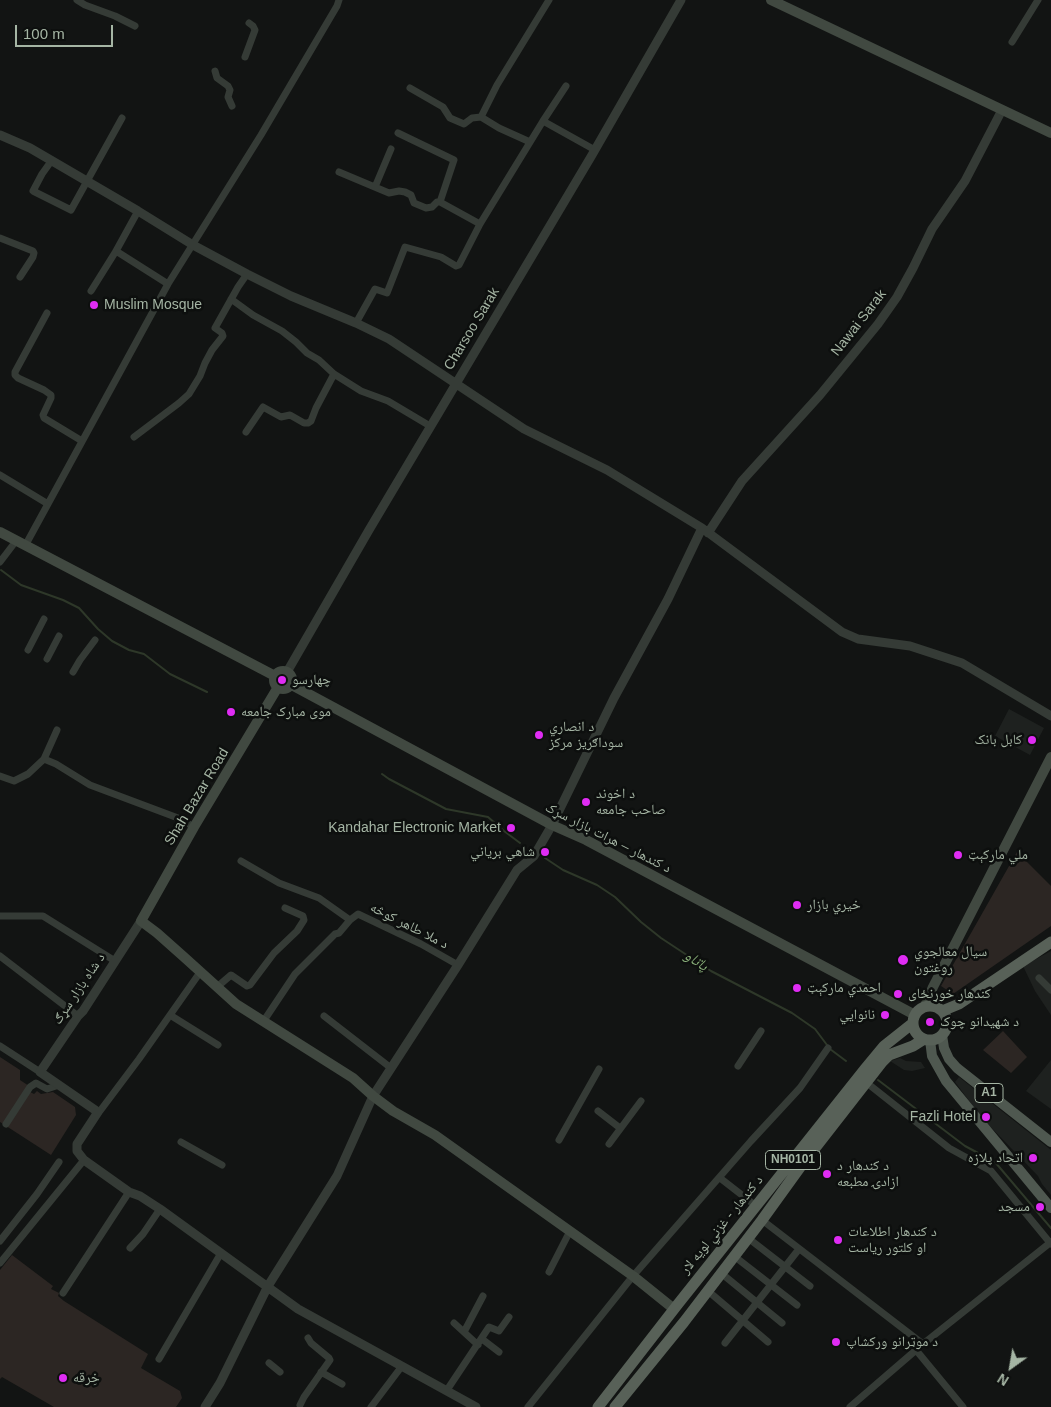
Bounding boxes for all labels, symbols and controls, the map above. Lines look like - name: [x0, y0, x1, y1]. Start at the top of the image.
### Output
- scale bar: [18, 15, 115, 47]
- text: 100 m: [23, 25, 65, 42]
- street label: Charsoo Sarak: [441, 285, 503, 373]
- street label: Nawai Sarak: [828, 287, 890, 359]
- place label: Muslim Mosque: [104, 297, 202, 313]
- marker: Muslim Mosque: [88, 299, 100, 311]
- place label: چهارسو: [292, 672, 331, 688]
- marker: چهارسو: [276, 674, 288, 686]
- place label: موی مبارک جامعه: [241, 704, 331, 720]
- marker: موی مبارک جامعه: [225, 706, 237, 718]
- place label: د انصاري سوداګریز مرکز: [549, 719, 623, 752]
- marker: د انصاري سوداګریز مرکز: [533, 729, 545, 741]
- place label: کابل بانک: [975, 732, 1022, 748]
- marker: کابل بانک: [1026, 734, 1038, 746]
- street label: Shah Bazar Road: [161, 745, 233, 849]
- place label: د اخوند صاحب جامعه: [596, 786, 666, 819]
- marker: د اخوند صاحب جامعه: [580, 796, 592, 808]
- street label: د کندهار – هرات بازار سړک: [542, 799, 674, 877]
- place label: Kandahar Electronic Market: [328, 820, 501, 836]
- marker: Kandahar Electronic Market: [505, 822, 517, 834]
- place label: شاهي برياني: [470, 844, 535, 860]
- marker: شاهي برياني: [539, 846, 551, 858]
- place label: ملي مارکېټ: [968, 847, 1028, 863]
- marker: ملي مارکېټ: [952, 849, 964, 861]
- place label: خیري بازار: [807, 897, 861, 913]
- street label: د ملا طاهر کوڅه: [367, 899, 451, 953]
- marker: خیري بازار: [791, 899, 803, 911]
- place label: سيال معالجوي روغتون: [914, 944, 987, 976]
- water label: پاتاو: [681, 947, 711, 975]
- street label: د شاه بازار سړګ: [49, 950, 109, 1028]
- marker: سيال معالجوي روغتون: [896, 953, 910, 967]
- place label: احمدي مارکېټ: [807, 980, 881, 996]
- marker: احمدي مارکېټ: [791, 982, 803, 994]
- place label: کندهار خوړنځای: [908, 986, 991, 1002]
- marker: کندهار خوړنځای: [892, 988, 904, 1000]
- place label: نانوايي: [839, 1007, 875, 1023]
- marker: نانوايي: [879, 1009, 891, 1021]
- place label: د شهيدانو چوک: [940, 1014, 1019, 1030]
- marker: د شهيدانو چوک: [924, 1016, 936, 1028]
- road number: A1: [975, 1084, 1003, 1102]
- place label: Fazli Hotel: [910, 1109, 976, 1125]
- marker: Fazli Hotel: [980, 1111, 992, 1123]
- road number: NH0101: [766, 1150, 820, 1170]
- place label: اتحاد پلازه: [968, 1150, 1023, 1166]
- marker: اتحاد پلازه: [1027, 1152, 1039, 1164]
- place label: د کندهار د ازادۍ مطبعه: [837, 1158, 899, 1190]
- marker: د کندهار د ازادۍ مطبعه: [821, 1168, 833, 1180]
- street label: د کندهار - غزني لويه لار: [677, 1172, 767, 1278]
- place label: مسجد: [998, 1199, 1030, 1215]
- marker: مسجد: [1034, 1201, 1046, 1213]
- place label: د کندهار اطلاعات او کلتور رياست: [848, 1224, 937, 1256]
- marker: د کندهار اطلاعات او کلتور رياست: [832, 1234, 844, 1246]
- place label: د موټرانو ورکشاپ: [846, 1334, 938, 1350]
- marker: د موټرانو ورکشاپ: [830, 1336, 842, 1348]
- north arrow: [986, 1342, 1036, 1392]
- place label: خِرقه: [73, 1370, 100, 1386]
- text: N: [995, 1370, 1012, 1389]
- marker: خِرقه: [57, 1372, 69, 1384]

